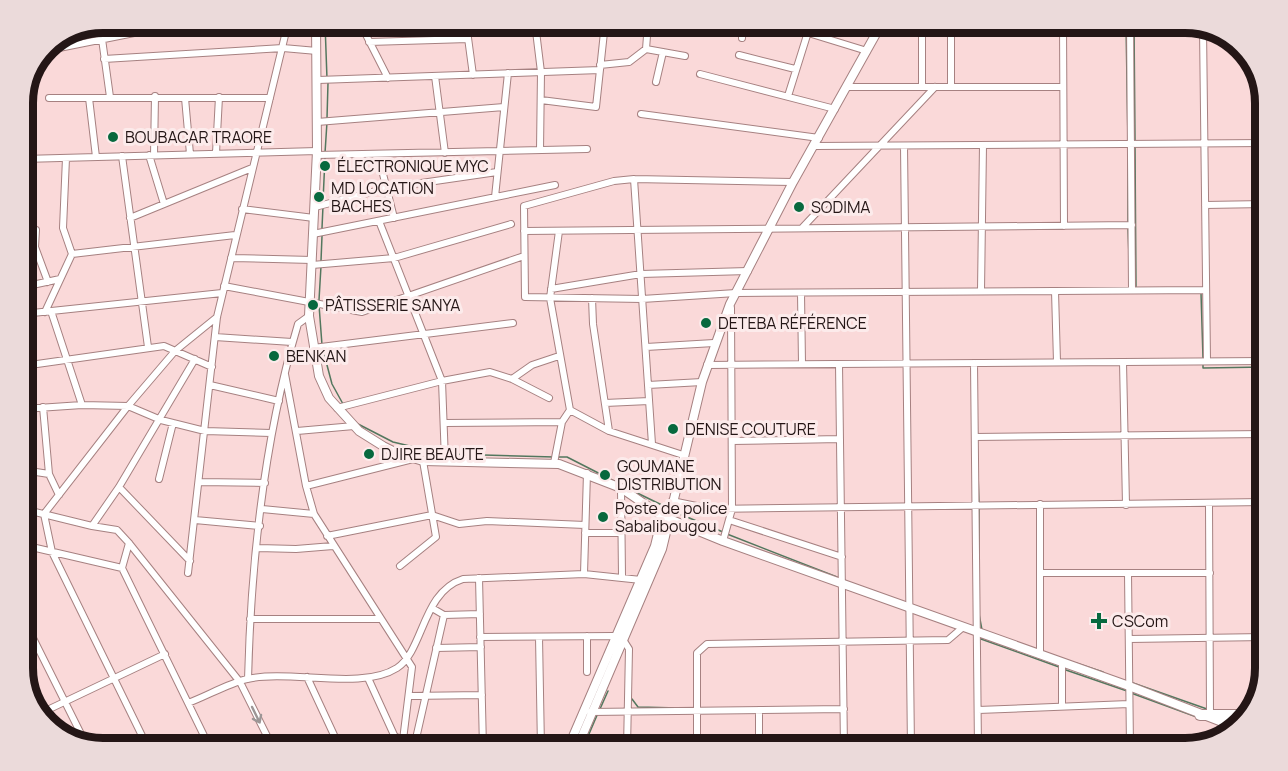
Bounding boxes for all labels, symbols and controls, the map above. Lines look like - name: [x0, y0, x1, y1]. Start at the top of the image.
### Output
- place label: BOUBACAR TRAORE: [125, 126, 272, 148]
- marker: BOUBACAR TRAORE: [106, 130, 120, 144]
- place label: ÉLECTRONIQUE MYC: [337, 155, 489, 177]
- marker: ÉLECTRONIQUE MYC: [318, 159, 332, 173]
- place label: MD LOCATION BACHES: [331, 177, 434, 217]
- marker: MD LOCATION BACHES: [312, 190, 326, 204]
- place label: SODIMA: [811, 196, 871, 218]
- marker: SODIMA: [792, 200, 806, 214]
- place label: PÂTISSERIE SANYA: [325, 294, 460, 316]
- marker: PÂTISSERIE SANYA: [306, 298, 320, 312]
- place label: DETEBA RÉFÉRENCE: [718, 312, 867, 334]
- marker: DETEBA RÉFÉRENCE: [699, 316, 713, 330]
- place label: BENKAN: [286, 345, 346, 367]
- marker: BENKAN: [267, 349, 281, 363]
- place label: DENISE COUTURE: [685, 418, 816, 440]
- marker: DENISE COUTURE: [666, 422, 680, 436]
- place label: DJIRE BEAUTE: [381, 443, 484, 465]
- marker: DJIRE BEAUTE: [362, 447, 376, 461]
- place label: GOUMANE DISTRIBUTION: [617, 455, 722, 495]
- marker: GOUMANE DISTRIBUTION: [598, 468, 612, 482]
- place label: Poste de police Sabalibougou: [615, 497, 727, 537]
- marker: Poste de police Sabalibougou: [596, 510, 610, 524]
- place label: CSCom: [1112, 610, 1168, 632]
- marker: CSCom: [1090, 612, 1108, 630]
- one-way arrow: [251, 706, 263, 724]

